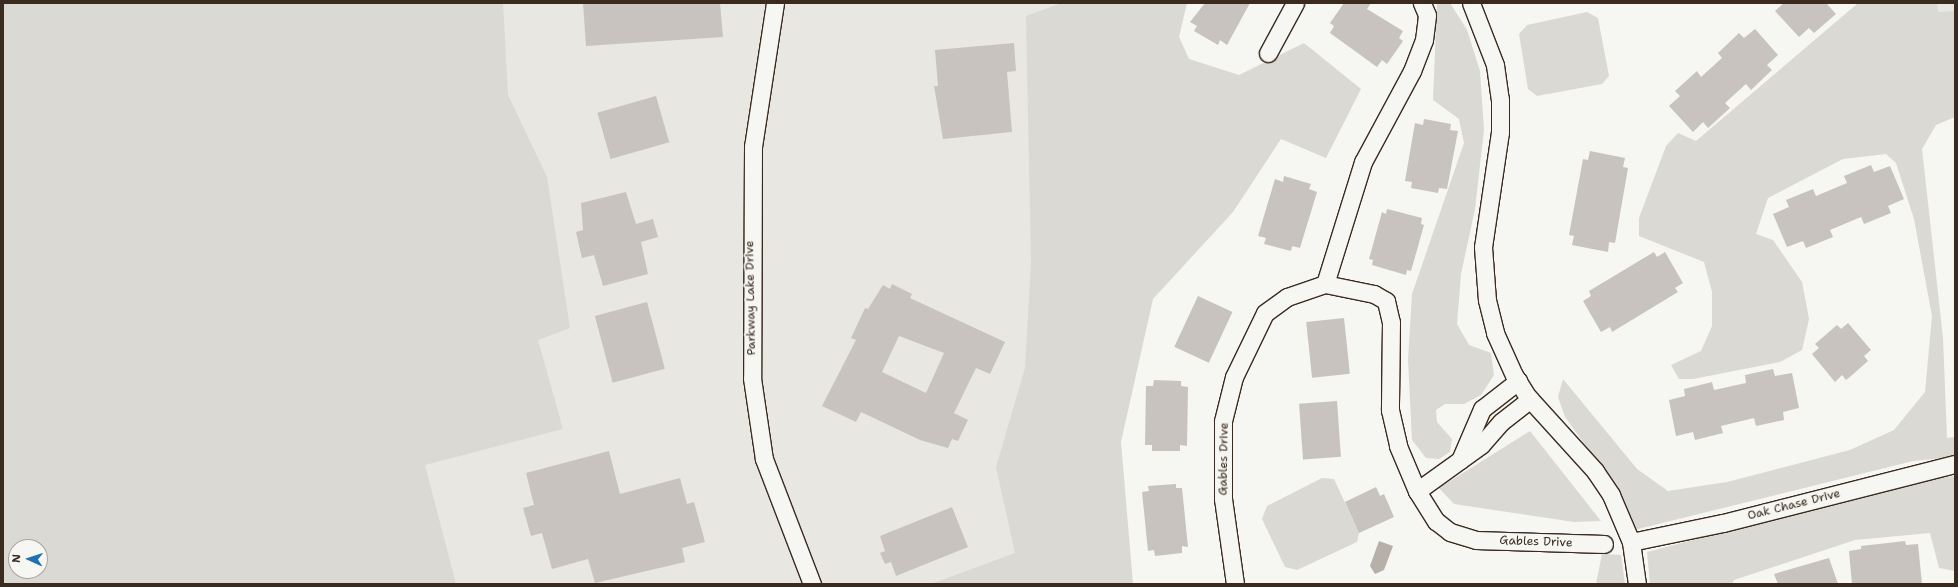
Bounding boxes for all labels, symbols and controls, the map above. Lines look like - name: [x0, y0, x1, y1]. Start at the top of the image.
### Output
- street label: Parkway Lake Drive: [743, 240, 759, 356]
- street label: Gables Drive: [1216, 422, 1232, 496]
- street label: Oak Chase Drive: [1746, 487, 1842, 523]
- street label: Gables Drive: [1499, 534, 1573, 550]
- north arrow: [8, 539, 48, 579]
- text: N: [9, 554, 24, 563]

